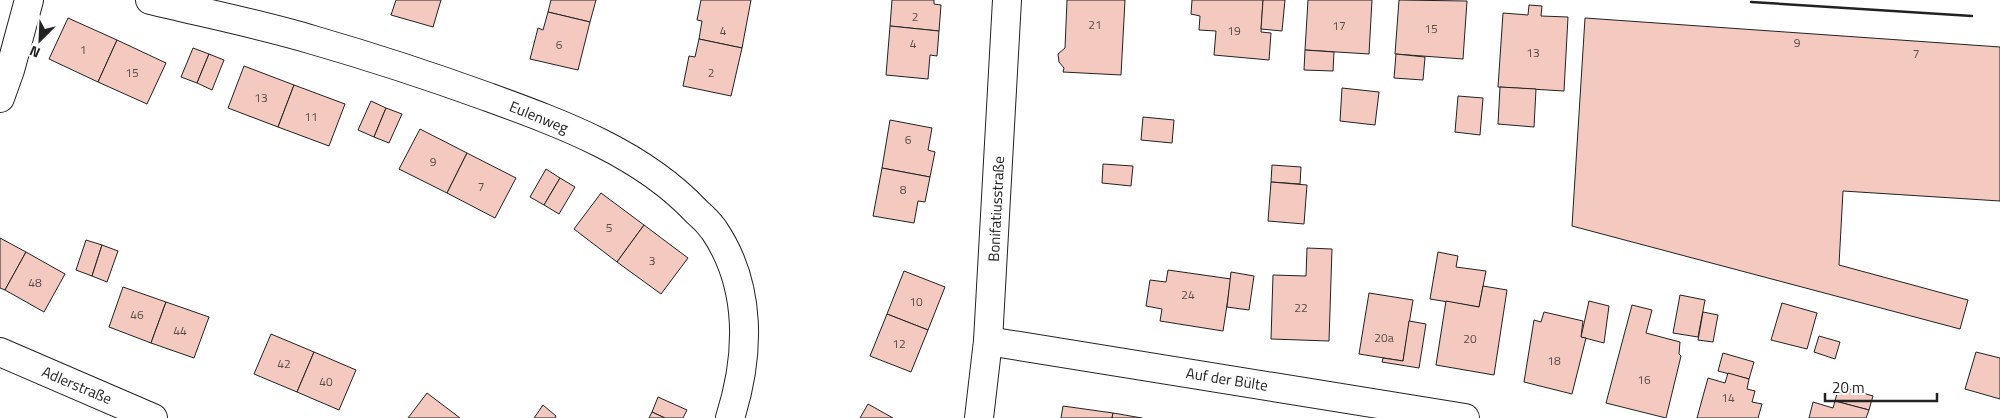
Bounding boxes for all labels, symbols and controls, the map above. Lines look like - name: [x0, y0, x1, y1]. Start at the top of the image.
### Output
- house number: 2: [912, 7, 918, 26]
- north arrow: [15, 15, 65, 65]
- house number: 21: [1088, 15, 1102, 34]
- house number: 17: [1332, 16, 1346, 35]
- house number: 15: [1424, 19, 1438, 38]
- house number: 4: [720, 21, 727, 40]
- house number: 19: [1227, 21, 1241, 40]
- house number: 9: [1794, 33, 1801, 52]
- house number: 4: [910, 34, 917, 53]
- house number: 6: [556, 35, 563, 54]
- house number: 1: [80, 40, 86, 59]
- text: N: [26, 41, 43, 64]
- house number: 13: [1526, 43, 1540, 62]
- house number: 7: [1913, 44, 1919, 63]
- house number: 15: [125, 63, 139, 82]
- house number: 2: [708, 63, 714, 82]
- house number: 13: [254, 88, 268, 107]
- street label: Eulenweg: [506, 95, 572, 139]
- house number: 11: [304, 107, 318, 126]
- house number: 6: [905, 130, 912, 149]
- house number: 9: [430, 152, 437, 171]
- street label: Bonifatiusstraße: [982, 156, 1010, 262]
- house number: 7: [478, 177, 484, 196]
- house number: 8: [900, 180, 907, 199]
- house number: 5: [606, 218, 613, 237]
- house number: 3: [649, 251, 655, 270]
- house number: 48: [28, 273, 42, 292]
- house number: 24: [1181, 285, 1195, 304]
- house number: 10: [909, 292, 923, 311]
- house number: 22: [1294, 298, 1308, 317]
- house number: 46: [130, 305, 144, 324]
- house number: 44: [173, 321, 187, 340]
- house number: 20a: [1374, 328, 1394, 347]
- house number: 20: [1463, 329, 1477, 348]
- house number: 12: [892, 334, 906, 353]
- house number: 18: [1547, 351, 1561, 370]
- house number: 42: [277, 354, 291, 373]
- street label: Adlerstraße: [38, 360, 116, 410]
- street label: Auf der Bülte: [1184, 361, 1270, 397]
- house number: 16: [1637, 370, 1651, 389]
- scale bar: [1825, 370, 1938, 402]
- house number: 40: [319, 372, 333, 391]
- text: 20 m: [1832, 376, 1865, 399]
- house number: 14: [1721, 388, 1735, 407]

